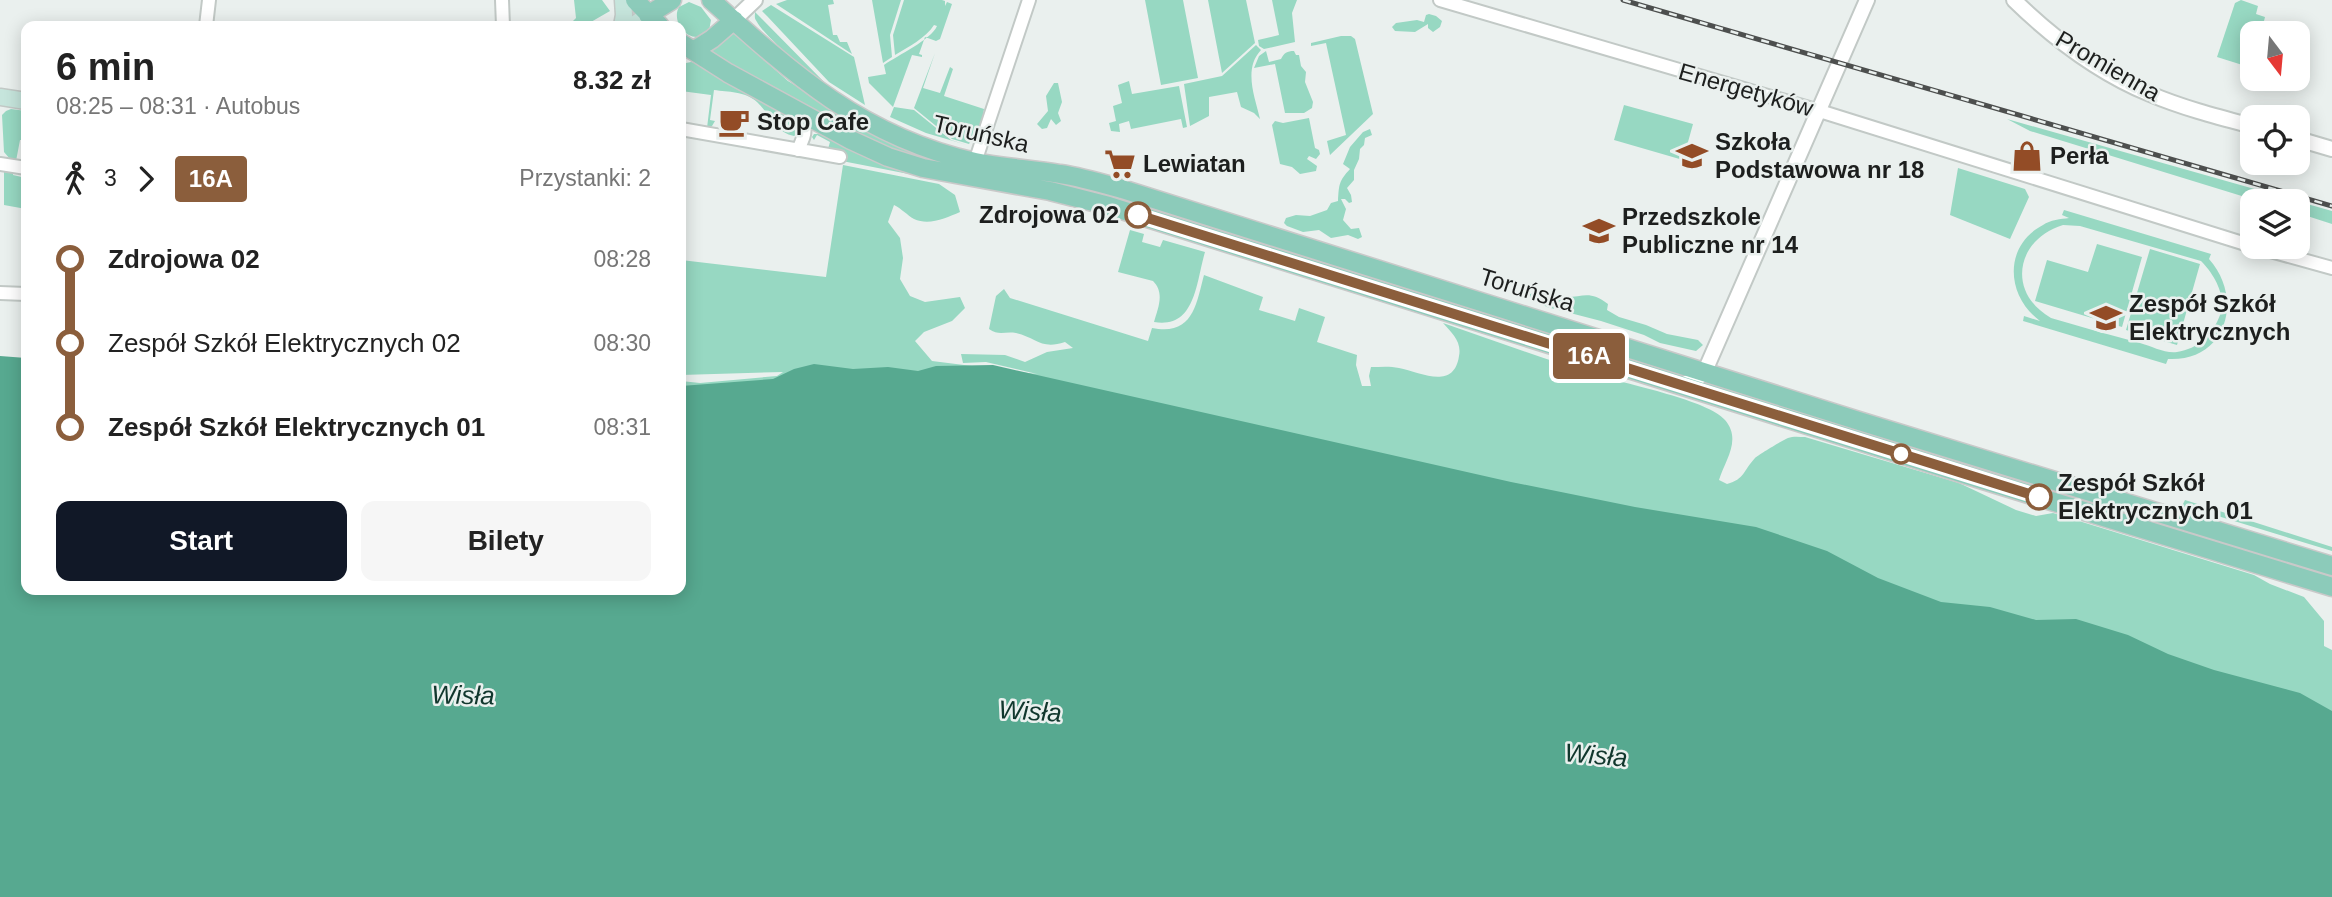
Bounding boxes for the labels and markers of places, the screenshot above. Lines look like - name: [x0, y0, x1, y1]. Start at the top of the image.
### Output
- cafe icon: Stop Cafe: [717, 105, 751, 139]
- place label: Stop Cafe: [757, 108, 869, 135]
- place label: Szkoła Podstawowa nr 18: [1715, 128, 1924, 183]
- school or university icon: Szkoła Podstawowa nr 18: [1675, 139, 1709, 173]
- shop icon: Perła: [2010, 139, 2044, 173]
- place label: Perła: [2050, 142, 2109, 169]
- supermarket icon: Lewiatan: [1103, 147, 1137, 181]
- place label: Lewiatan: [1143, 150, 1246, 177]
- place label: Zdrojowa 02: [979, 201, 1119, 228]
- marker: Zdrojowa 02: [1125, 202, 1151, 228]
- place label: Przedszkole Publiczne nr 14: [1622, 203, 1799, 258]
- school or university icon: Przedszkole Publiczne nr 14: [1582, 214, 1616, 248]
- place label: Zespół Szkół Elektrycznych: [2129, 290, 2290, 345]
- school or university icon: Zespół Szkół Elektrycznych: [2089, 301, 2123, 335]
- unlabelled marker: [1891, 444, 1911, 464]
- place label: Zespół Szkół Elektrycznych 01: [2058, 469, 2253, 524]
- marker: Zespół Szkół Elektrycznych 01: [2026, 484, 2052, 510]

